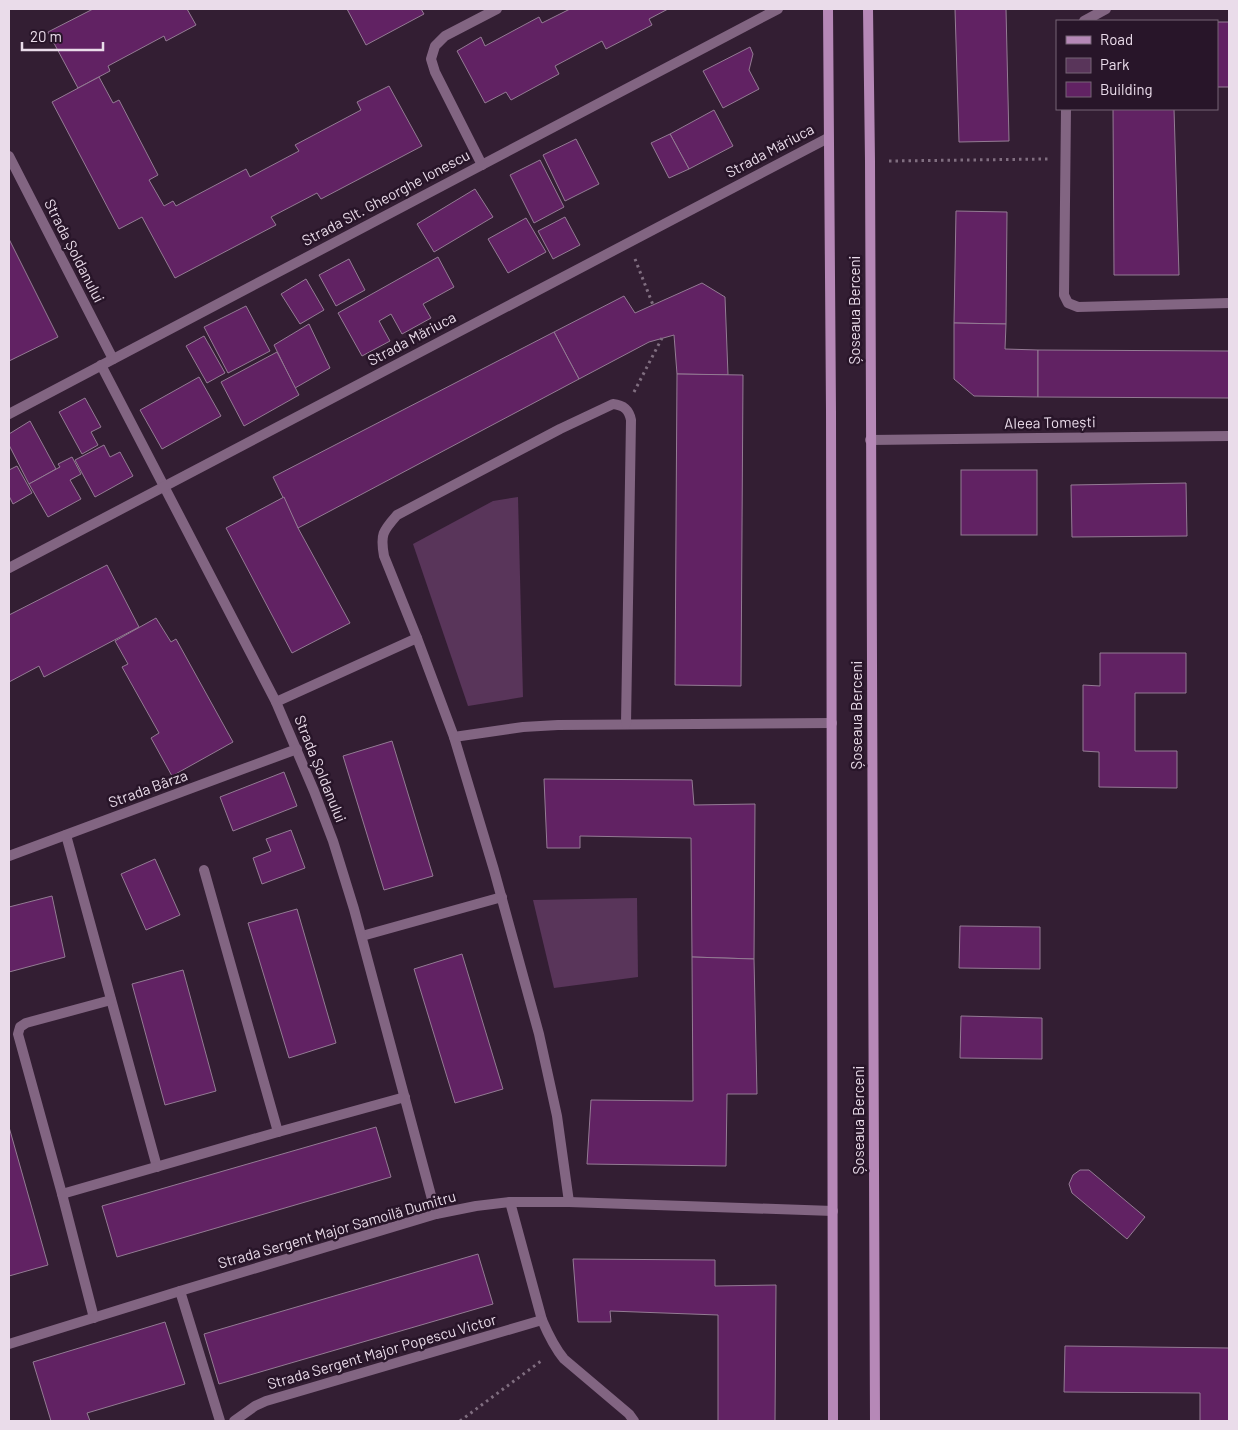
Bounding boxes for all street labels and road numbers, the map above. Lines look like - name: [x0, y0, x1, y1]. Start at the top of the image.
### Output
- street label: Strada Măriuca: [722, 119, 817, 181]
- street label: Strada Slt. Gheorghe Ionescu: [298, 145, 473, 249]
- street label: Strada Șoldanului: [41, 196, 109, 305]
- street label: Șoseaua Berceni: [845, 256, 863, 364]
- street label: Strada Măriuca: [364, 307, 459, 369]
- street label: Aleea Tomești: [1004, 412, 1096, 432]
- street label: Șoseaua Berceni: [847, 661, 865, 769]
- street label: Strada Șoldanului: [291, 712, 351, 825]
- street label: Strada Bârza: [106, 765, 190, 811]
- street label: Șoseaua Berceni: [849, 1066, 867, 1174]
- street label: Strada Sergent Major Samoilă Dumitru: [216, 1186, 458, 1272]
- street label: Strada Sergent Major Popescu Victor: [265, 1309, 499, 1392]

